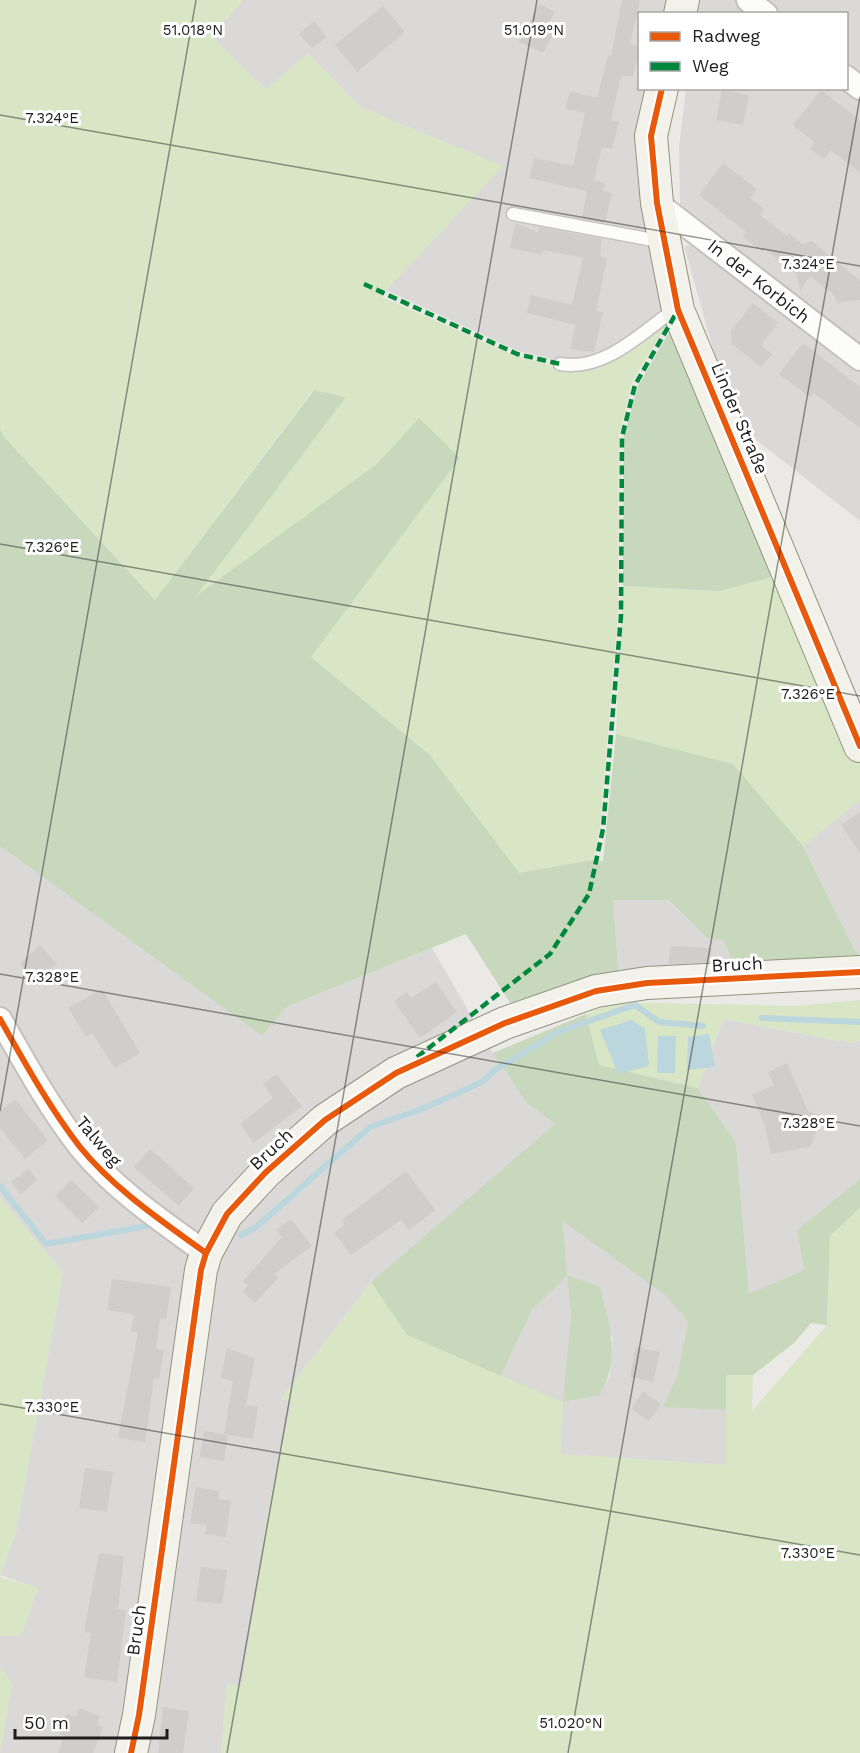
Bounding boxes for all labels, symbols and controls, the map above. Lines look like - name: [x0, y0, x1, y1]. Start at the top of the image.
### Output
- legend: [638, 12, 848, 90]
- text: 51.018°N: [163, 21, 223, 39]
- text: 51.019°N: [504, 21, 564, 39]
- text: Radweg: [692, 25, 761, 46]
- text: Weg: [692, 55, 729, 76]
- text: 7.324°E: [25, 109, 79, 127]
- street label: In der Korbich: [704, 235, 814, 327]
- text: 7.324°E: [781, 255, 835, 273]
- street label: Linder Straße: [707, 359, 773, 477]
- text: 7.326°E: [25, 538, 79, 556]
- text: 7.326°E: [781, 685, 835, 703]
- street label: Bruch: [711, 952, 763, 976]
- text: 7.328°E: [25, 968, 79, 986]
- street label: Talweg: [72, 1112, 126, 1171]
- text: 7.328°E: [781, 1114, 835, 1132]
- street label: Bruch: [245, 1124, 297, 1174]
- text: 7.330°E: [25, 1398, 79, 1416]
- text: 7.330°E: [781, 1544, 835, 1562]
- street label: Bruch: [122, 1603, 150, 1657]
- scale bar: [15, 1702, 166, 1740]
- text: 50 m: [24, 1712, 69, 1733]
- text: 51.020°N: [539, 1714, 603, 1732]

